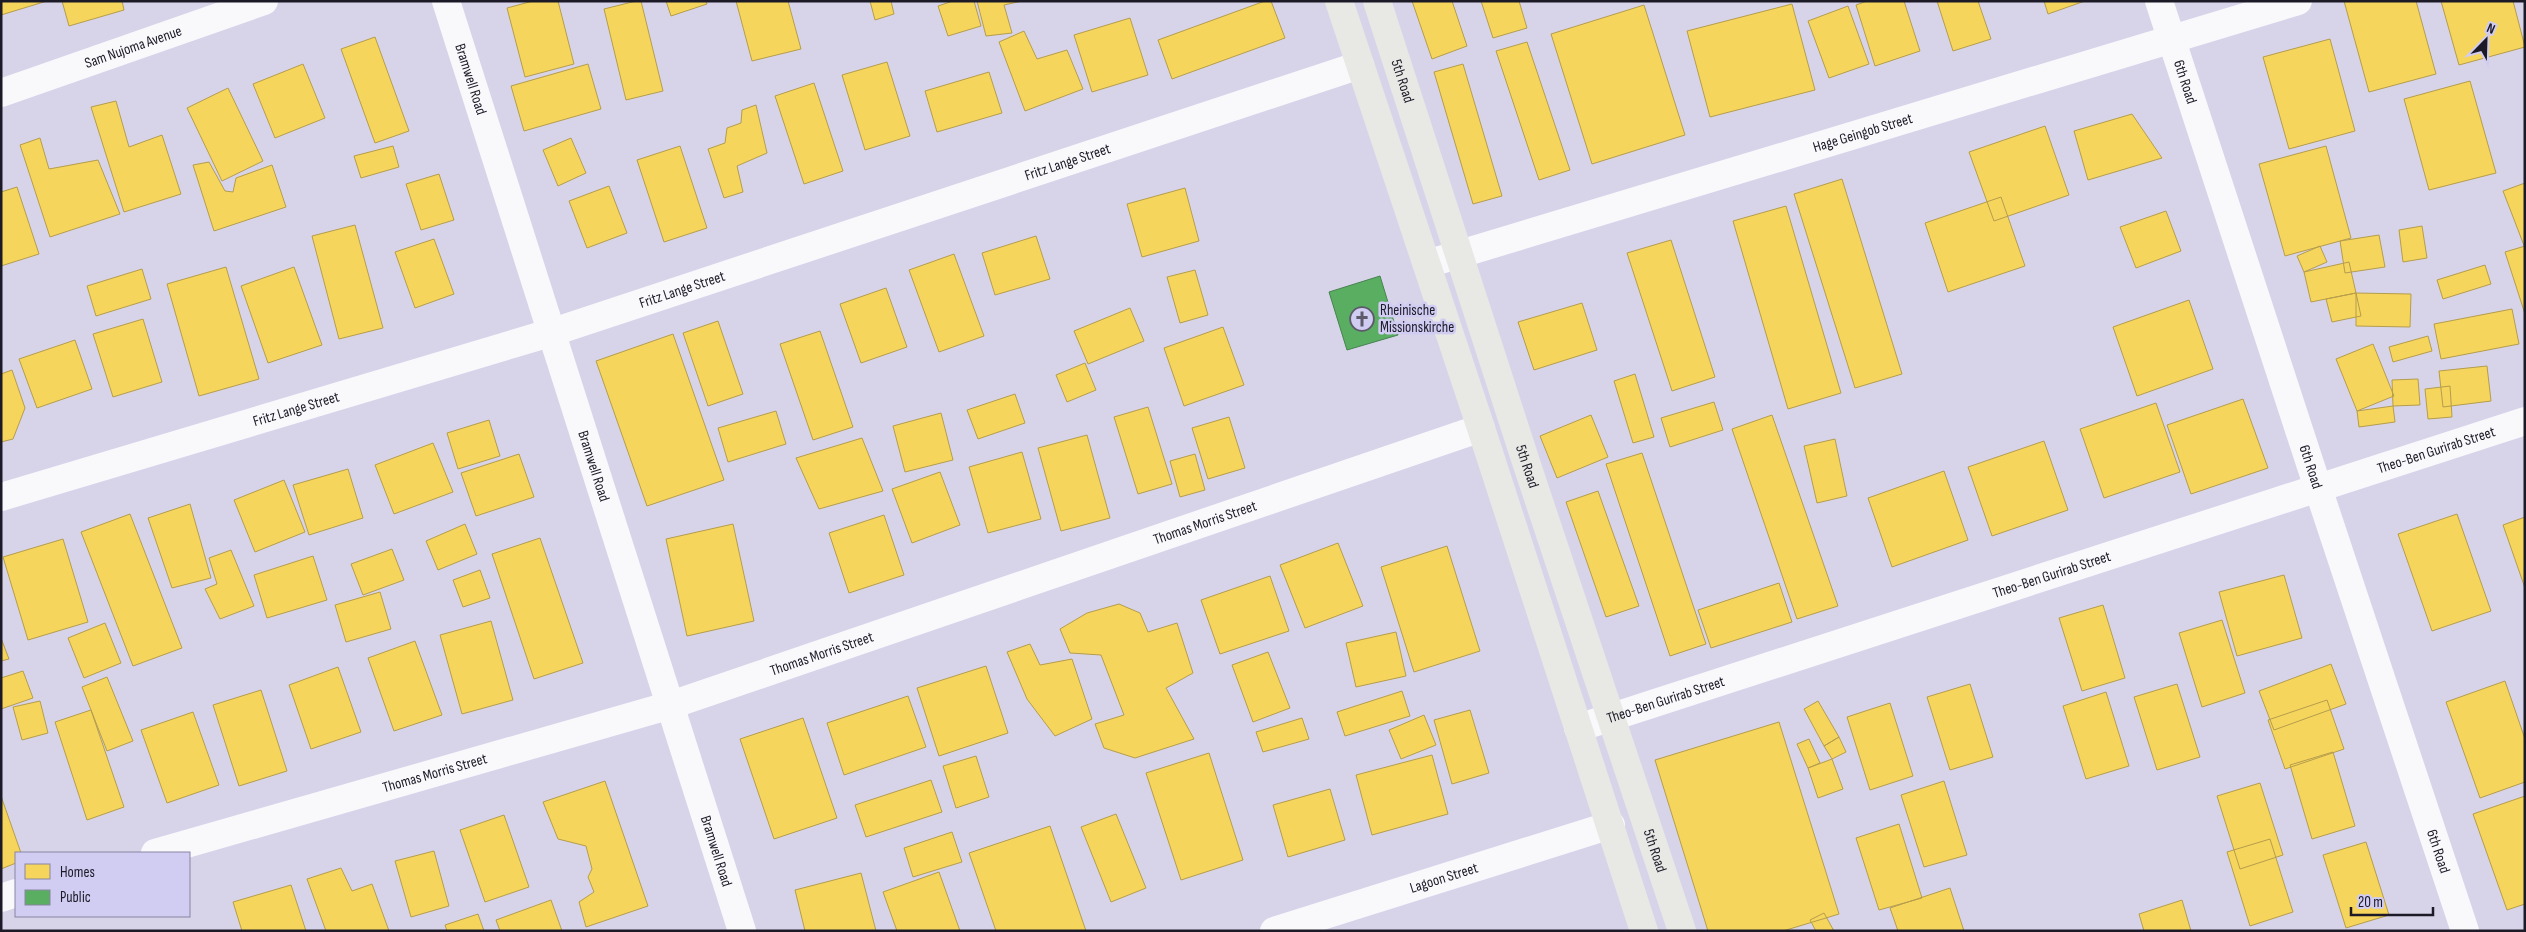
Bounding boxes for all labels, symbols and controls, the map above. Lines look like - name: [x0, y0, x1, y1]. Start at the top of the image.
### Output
- north arrow: [2461, 15, 2511, 65]
- text: N: [2484, 19, 2498, 38]
- street label: Sam Nujoma Avenue: [82, 22, 184, 73]
- street label: Bramwell Road: [450, 41, 491, 117]
- street label: 5th Road: [1386, 57, 1418, 105]
- street label: 6th Road: [2169, 58, 2201, 106]
- street label: Hage Geingob Street: [1811, 109, 1915, 157]
- street label: Fritz Lange Street: [1022, 139, 1113, 185]
- street label: Fritz Lange Street: [637, 267, 728, 313]
- place label: Rheinische Missionskirche: [1380, 301, 1454, 337]
- church icon: Rheinische Missionskirche: [1349, 306, 1375, 332]
- street label: Fritz Lange Street: [251, 387, 342, 431]
- street label: Theo-Ben Gurirab Street: [2375, 422, 2498, 478]
- street label: Bramwell Road: [573, 428, 614, 504]
- street label: 5th Road: [1511, 442, 1543, 491]
- street label: 6th Road: [2295, 443, 2327, 491]
- street label: Thomas Morris Street: [1151, 496, 1260, 549]
- street label: Theo-Ben Gurirab Street: [1991, 547, 2114, 603]
- street label: Thomas Morris Street: [768, 627, 876, 680]
- street label: Theo-Ben Gurirab Street: [1604, 672, 1727, 728]
- street label: Thomas Morris Street: [380, 749, 490, 797]
- street label: Bramwell Road: [696, 813, 736, 889]
- street label: 5th Road: [1639, 827, 1671, 875]
- street label: 6th Road: [2422, 827, 2454, 876]
- legend: [15, 852, 190, 917]
- street label: Lagoon Street: [1408, 858, 1481, 898]
- text: Homes: [60, 863, 95, 882]
- scale bar: [2351, 884, 2434, 916]
- text: Public: [60, 888, 91, 907]
- text: 20 m: [2358, 893, 2383, 912]

